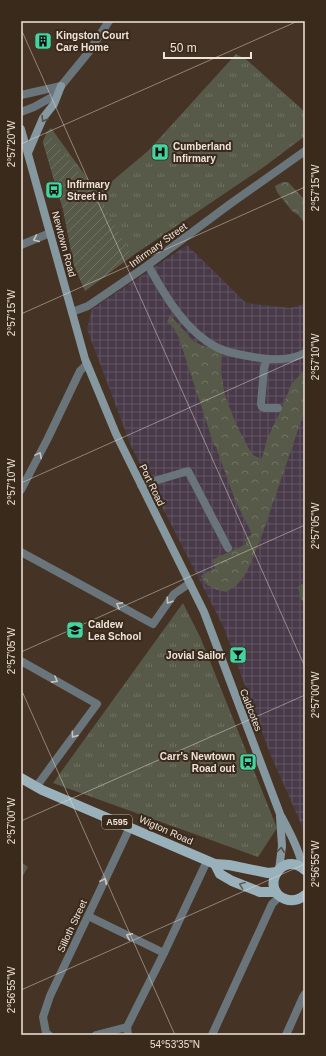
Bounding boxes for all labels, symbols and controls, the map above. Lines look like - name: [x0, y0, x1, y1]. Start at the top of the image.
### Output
- place label: Kingston Court Care Home: [56, 30, 129, 53]
- building icon: Kingston Court Care Home: [33, 31, 53, 51]
- scale bar: [164, 34, 251, 60]
- text: 50 m: [170, 41, 197, 55]
- one-way arrow: [41, 115, 48, 122]
- text: 2°57'20"W: [6, 120, 17, 167]
- place label: Cumberland Infirmary: [173, 141, 231, 164]
- hospital icon: Cumberland Infirmary: [150, 142, 170, 162]
- text: 2°57'15"W: [310, 164, 321, 211]
- place label: Infirmary Street in: [67, 179, 110, 202]
- bus stop icon: Infirmary Street in: [44, 180, 64, 200]
- street label: Newtown Road: [50, 210, 78, 278]
- street label: Infirmary Street: [127, 220, 189, 270]
- one-way arrow: [32, 234, 40, 242]
- text: 2°57'15"W: [6, 289, 17, 336]
- text: 2°57'10"W: [310, 333, 321, 380]
- one-way arrow: [34, 452, 42, 459]
- text: 2°57'10"W: [6, 458, 17, 505]
- street label: Port Road: [137, 462, 167, 508]
- text: 2°57'05"W: [310, 502, 321, 549]
- one-way arrow: [166, 597, 174, 604]
- one-way arrow: [116, 603, 123, 610]
- place label: Caldew Lea School: [88, 619, 142, 642]
- school or university icon: Caldew Lea School: [65, 620, 85, 640]
- text: 2°57'05"W: [6, 627, 17, 674]
- bar icon: Jovial Sailor: [228, 645, 248, 665]
- place label: Jovial Sailor: [166, 650, 225, 661]
- text: 2°57'00"W: [310, 671, 321, 718]
- one-way arrow: [51, 676, 58, 683]
- street label: Caldcotes: [238, 687, 264, 733]
- one-way arrow: [71, 731, 78, 738]
- place label: Carr's Newtown Road out: [160, 751, 236, 774]
- bus stop icon: Carr's Newtown Road out: [238, 752, 258, 772]
- text: 2°57'00"W: [6, 797, 17, 844]
- street label: Wigton Road: [137, 813, 195, 847]
- road number: A595: [102, 815, 132, 829]
- text: 2°56'55"W: [310, 840, 321, 887]
- one-way arrow: [277, 847, 286, 854]
- one-way arrow: [99, 878, 107, 885]
- one-way arrow: [238, 881, 245, 889]
- street label: Silloth Street: [55, 898, 89, 954]
- one-way arrow: [126, 933, 133, 941]
- text: 2°56'55"W: [6, 966, 17, 1013]
- text: 54°53'35"N: [150, 1039, 200, 1050]

